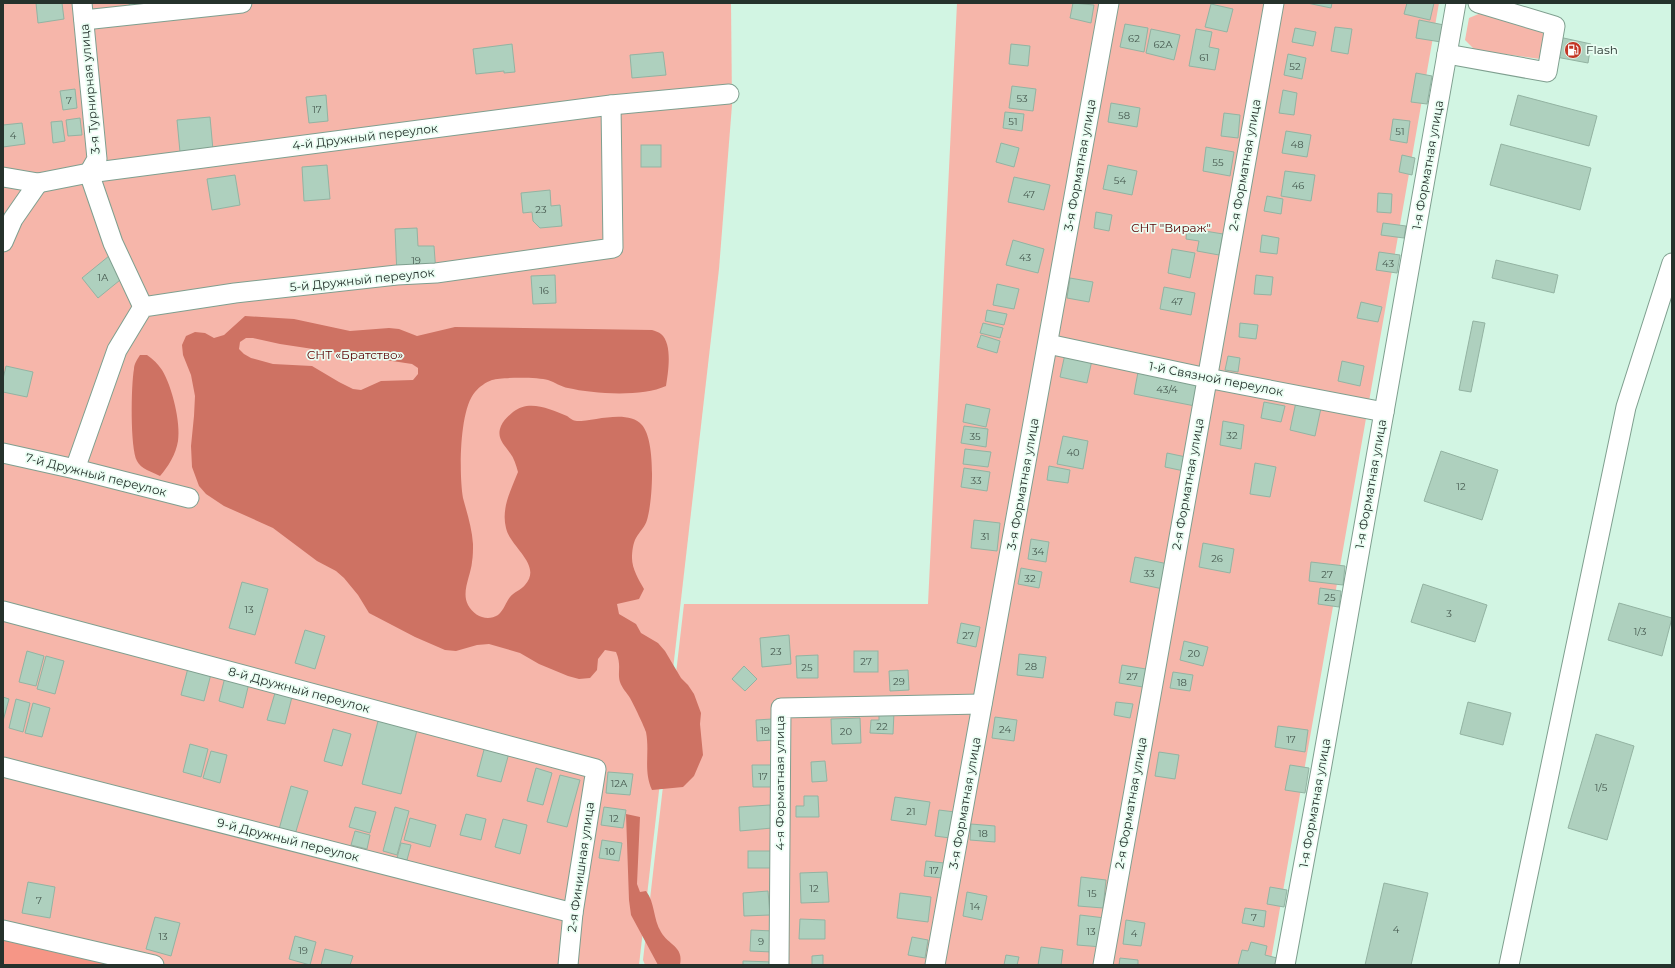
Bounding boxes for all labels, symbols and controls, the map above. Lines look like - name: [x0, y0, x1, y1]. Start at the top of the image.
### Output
- street label: 3-я Турнирная улица: [76, 23, 103, 155]
- house number: 62: [1128, 32, 1140, 45]
- house number: 62А: [1153, 38, 1173, 51]
- fuel station icon: Flash: [1563, 40, 1583, 60]
- place label: Flash: [1586, 42, 1618, 57]
- house number: 61: [1199, 51, 1209, 64]
- house number: 52: [1289, 60, 1301, 73]
- house number: 53: [1016, 92, 1028, 105]
- house number: 7: [66, 94, 72, 107]
- street label: 3-я Форматная улица: [1061, 98, 1098, 232]
- street label: 2-я Форматная улица: [1226, 98, 1263, 232]
- street label: 1-я Форматная улица: [1409, 99, 1446, 231]
- house number: 17: [312, 103, 322, 116]
- house number: 58: [1118, 109, 1130, 122]
- house number: 51: [1008, 115, 1018, 128]
- street label: 4-й Дружный переулок: [291, 120, 439, 153]
- house number: 51: [1395, 125, 1405, 138]
- house number: 4: [10, 129, 17, 142]
- house number: 48: [1290, 138, 1304, 151]
- house number: 55: [1212, 156, 1224, 169]
- house number: 54: [1114, 174, 1127, 187]
- house number: 46: [1292, 179, 1304, 192]
- house number: 47: [1023, 188, 1035, 201]
- house number: 23: [535, 203, 547, 216]
- park label: СНТ "Вираж": [1131, 220, 1211, 235]
- house number: 43: [1019, 251, 1031, 264]
- house number: 19: [411, 254, 421, 267]
- house number: 43: [1382, 257, 1394, 270]
- street label: 5-й Дружный переулок: [289, 264, 435, 295]
- house number: 1А: [97, 271, 109, 284]
- house number: 16: [539, 284, 549, 297]
- house number: 47: [1171, 295, 1183, 308]
- park label: СНТ «Братство»: [307, 347, 404, 362]
- street label: 1-й Связной переулок: [1148, 358, 1285, 399]
- house number: 43/4: [1156, 383, 1178, 396]
- street label: 3-я Форматная улица: [1004, 417, 1041, 551]
- street label: 2-я Форматная улица: [1169, 417, 1206, 551]
- street label: 1-я Форматная улица: [1352, 418, 1389, 550]
- house number: 32: [1226, 429, 1238, 442]
- house number: 35: [969, 430, 981, 443]
- house number: 40: [1066, 446, 1080, 459]
- street label: 7-й Дружный переулок: [24, 450, 168, 499]
- house number: 33: [970, 474, 982, 487]
- house number: 12: [1456, 480, 1466, 493]
- house number: 31: [980, 530, 990, 543]
- house number: 34: [1032, 545, 1045, 558]
- house number: 26: [1211, 552, 1223, 565]
- house number: 33: [1143, 567, 1155, 580]
- house number: 27: [1321, 568, 1333, 581]
- house number: 32: [1024, 572, 1036, 585]
- house number: 25: [1324, 591, 1336, 604]
- house number: 13: [244, 603, 254, 616]
- house number: 3: [1446, 607, 1452, 620]
- house number: 1/3: [1634, 625, 1647, 638]
- house number: 27: [962, 629, 974, 642]
- house number: 23: [770, 645, 782, 658]
- house number: 20: [1188, 647, 1201, 660]
- house number: 27: [860, 655, 872, 668]
- house number: 28: [1025, 660, 1037, 673]
- house number: 25: [801, 661, 813, 674]
- street label: 8-й Дружный переулок: [227, 663, 372, 716]
- house number: 27: [1126, 670, 1138, 683]
- house number: 29: [893, 675, 905, 688]
- house number: 18: [1177, 676, 1187, 689]
- street label: 4-я Форматная улица: [772, 716, 787, 850]
- house number: 22: [876, 720, 888, 733]
- house number: 24: [999, 723, 1011, 736]
- house number: 19: [760, 724, 770, 737]
- house number: 20: [840, 725, 853, 738]
- house number: 17: [1286, 733, 1296, 746]
- street label: 3-я Форматная улица: [946, 736, 983, 870]
- street label: 2-я Форматная улица: [1112, 736, 1149, 870]
- street label: 1-я Форматная улица: [1296, 737, 1333, 869]
- house number: 17: [758, 770, 768, 783]
- house number: 12А: [611, 777, 628, 790]
- house number: 1/5: [1595, 781, 1608, 794]
- street label: 2-я Финишная улица: [564, 801, 597, 933]
- house number: 21: [906, 805, 916, 818]
- house number: 12: [609, 812, 619, 825]
- street label: 9-й Дружный переулок: [216, 815, 361, 864]
- house number: 18: [978, 827, 988, 840]
- house number: 10: [605, 845, 615, 858]
- house number: 17: [929, 864, 939, 877]
- house number: 12: [809, 882, 819, 895]
- house number: 15: [1087, 887, 1097, 900]
- house number: 7: [36, 894, 42, 907]
- house number: 14: [970, 900, 980, 913]
- house number: 7: [1251, 911, 1257, 924]
- house number: 4: [1393, 923, 1400, 936]
- house number: 13: [1086, 925, 1096, 938]
- house number: 4: [1131, 927, 1138, 940]
- house number: 13: [158, 930, 168, 943]
- house number: 9: [758, 935, 764, 948]
- house number: 19: [298, 944, 308, 957]

